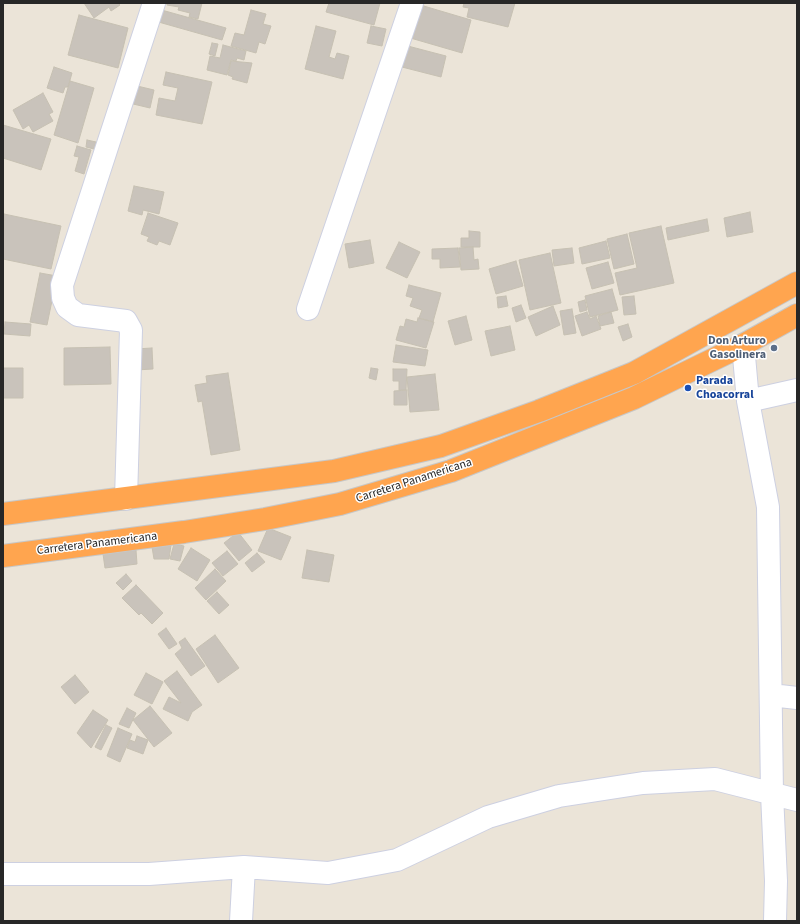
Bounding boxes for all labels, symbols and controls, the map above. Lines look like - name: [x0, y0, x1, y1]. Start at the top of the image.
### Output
- place label: Don Arturo Gasolinera: [708, 334, 766, 362]
- marker: Don Arturo Gasolinera: [769, 343, 779, 353]
- place label: Parada Choacorral: [696, 374, 754, 402]
- marker: Parada Choacorral: [683, 383, 693, 393]
- street label: Carretera Panamericana: [354, 455, 474, 507]
- street label: Carretera Panamericana: [36, 529, 158, 559]

